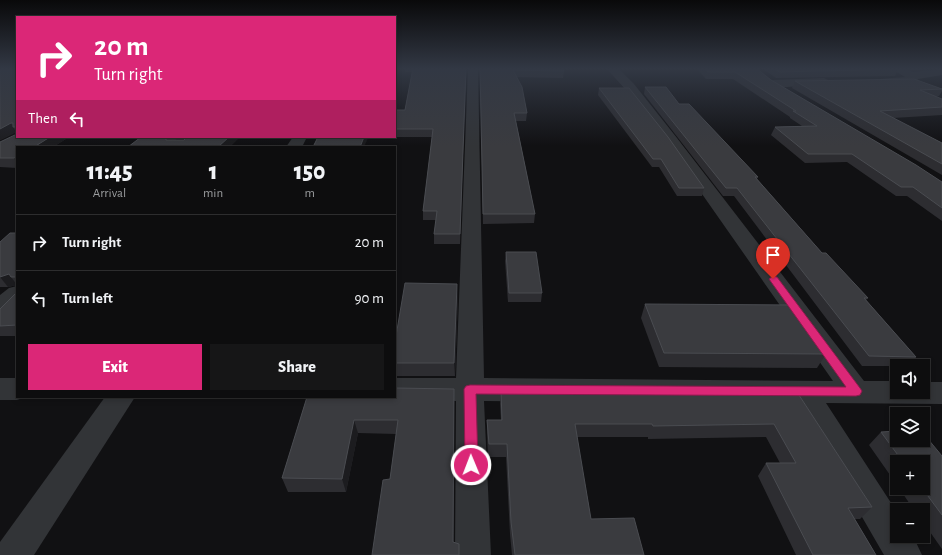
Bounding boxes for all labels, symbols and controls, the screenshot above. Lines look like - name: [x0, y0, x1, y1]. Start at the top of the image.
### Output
- icon: right: [28, 32, 80, 84]
- text: 20 m: [94, 33, 149, 61]
- text: Turn right: [94, 66, 163, 84]
- icon: left: [66, 108, 88, 130]
- text: Then: [28, 111, 58, 126]
- text: 11:45: [86, 160, 132, 184]
- text: 1: [209, 160, 218, 184]
- text: 150: [294, 160, 325, 184]
- text: Arrival: [93, 187, 126, 200]
- text: min: [203, 187, 223, 200]
- text: m: [304, 187, 315, 200]
- icon: right: [28, 232, 50, 254]
- text: Turn right: [62, 235, 121, 250]
- text: 20 m: [355, 235, 384, 250]
- pin: [756, 238, 790, 279]
- icon: arrive: [762, 244, 784, 266]
- icon: left: [28, 288, 50, 310]
- text: Turn left: [62, 291, 113, 306]
- text: 90 m: [355, 291, 384, 306]
- button: Exit: [28, 344, 202, 390]
- button: Share: [210, 344, 384, 390]
- map controls: [890, 359, 930, 543]
- button: sound: [890, 359, 930, 399]
- button: layers: [890, 407, 930, 447]
- position arrow: [450, 444, 492, 486]
- button: +: [890, 455, 930, 495]
- button: −: [890, 503, 930, 543]

